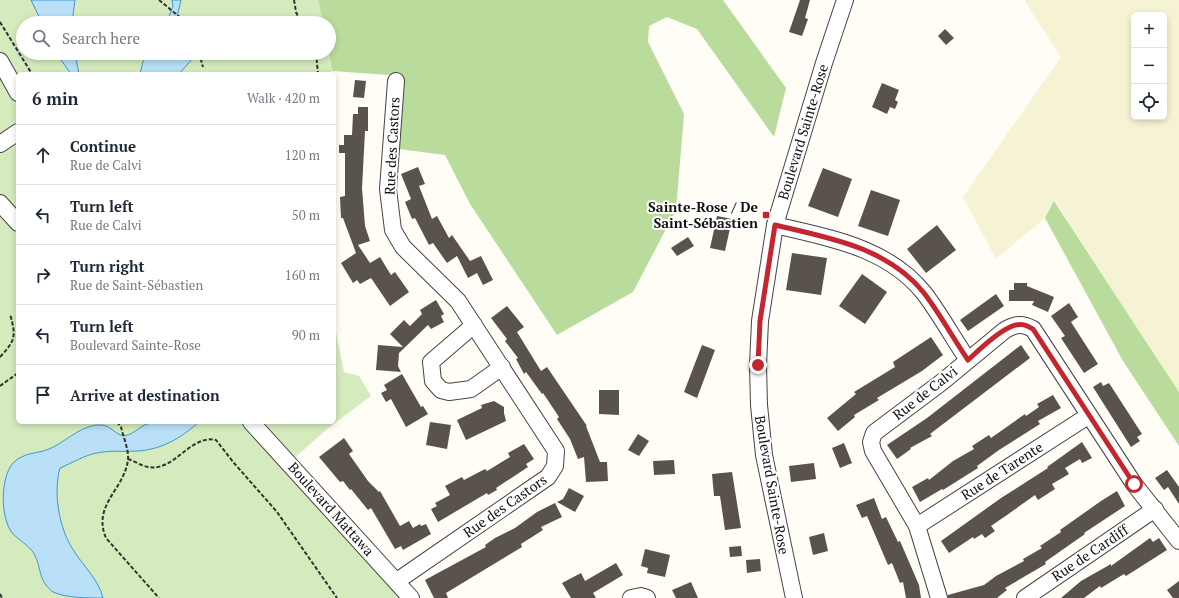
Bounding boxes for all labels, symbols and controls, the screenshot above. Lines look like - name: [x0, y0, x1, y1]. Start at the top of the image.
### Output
- map controls: [1131, 12, 1167, 120]
- button: +: [1131, 12, 1167, 48]
- search box: [16, 16, 336, 60]
- icon: search: [30, 27, 52, 49]
- text: Search here: [62, 28, 140, 48]
- button: −: [1131, 48, 1167, 84]
- street label: Boulevard Sainte-Rose: [773, 62, 832, 202]
- button: locate: [1131, 84, 1167, 120]
- text: 6 min: [32, 87, 79, 110]
- text: Walk · 420 m: [247, 89, 320, 107]
- street label: Rue des Castors: [379, 96, 404, 196]
- text: Continue: [70, 136, 136, 156]
- icon: ahead: [32, 144, 54, 166]
- text: 120 m: [285, 146, 320, 164]
- text: Rue de Calvi: [70, 156, 142, 174]
- text: Turn left: [70, 196, 134, 216]
- place label: Sainte-Rose / De Saint-Sébastien: [648, 197, 758, 232]
- icon: left: [32, 204, 54, 226]
- text: 50 m: [292, 206, 320, 224]
- marker: Sainte-Rose / De Saint-Sébastien: [761, 210, 771, 220]
- text: Rue de Calvi: [70, 216, 142, 234]
- text: Turn right: [70, 256, 145, 276]
- icon: right: [32, 264, 54, 286]
- text: 160 m: [285, 266, 320, 284]
- text: Rue de Saint-Sébastien: [70, 276, 203, 294]
- text: Turn left: [70, 316, 134, 336]
- icon: left: [32, 324, 54, 346]
- text: 90 m: [292, 326, 320, 344]
- text: Boulevard Sainte-Rose: [70, 336, 201, 354]
- route end: [749, 356, 767, 374]
- street label: Rue de Calvi: [888, 361, 961, 424]
- icon: arrive: [32, 384, 54, 406]
- text: Arrive at destination: [70, 385, 220, 405]
- street label: Boulevard Sainte-Rose: [751, 414, 794, 556]
- street label: Rue de Tarente: [957, 437, 1046, 504]
- street label: Boulevard Mattawa: [284, 458, 379, 560]
- street label: Rue des Castors: [459, 470, 550, 542]
- route start: [1125, 475, 1143, 493]
- street label: Rue de Cardiff: [1048, 519, 1133, 585]

